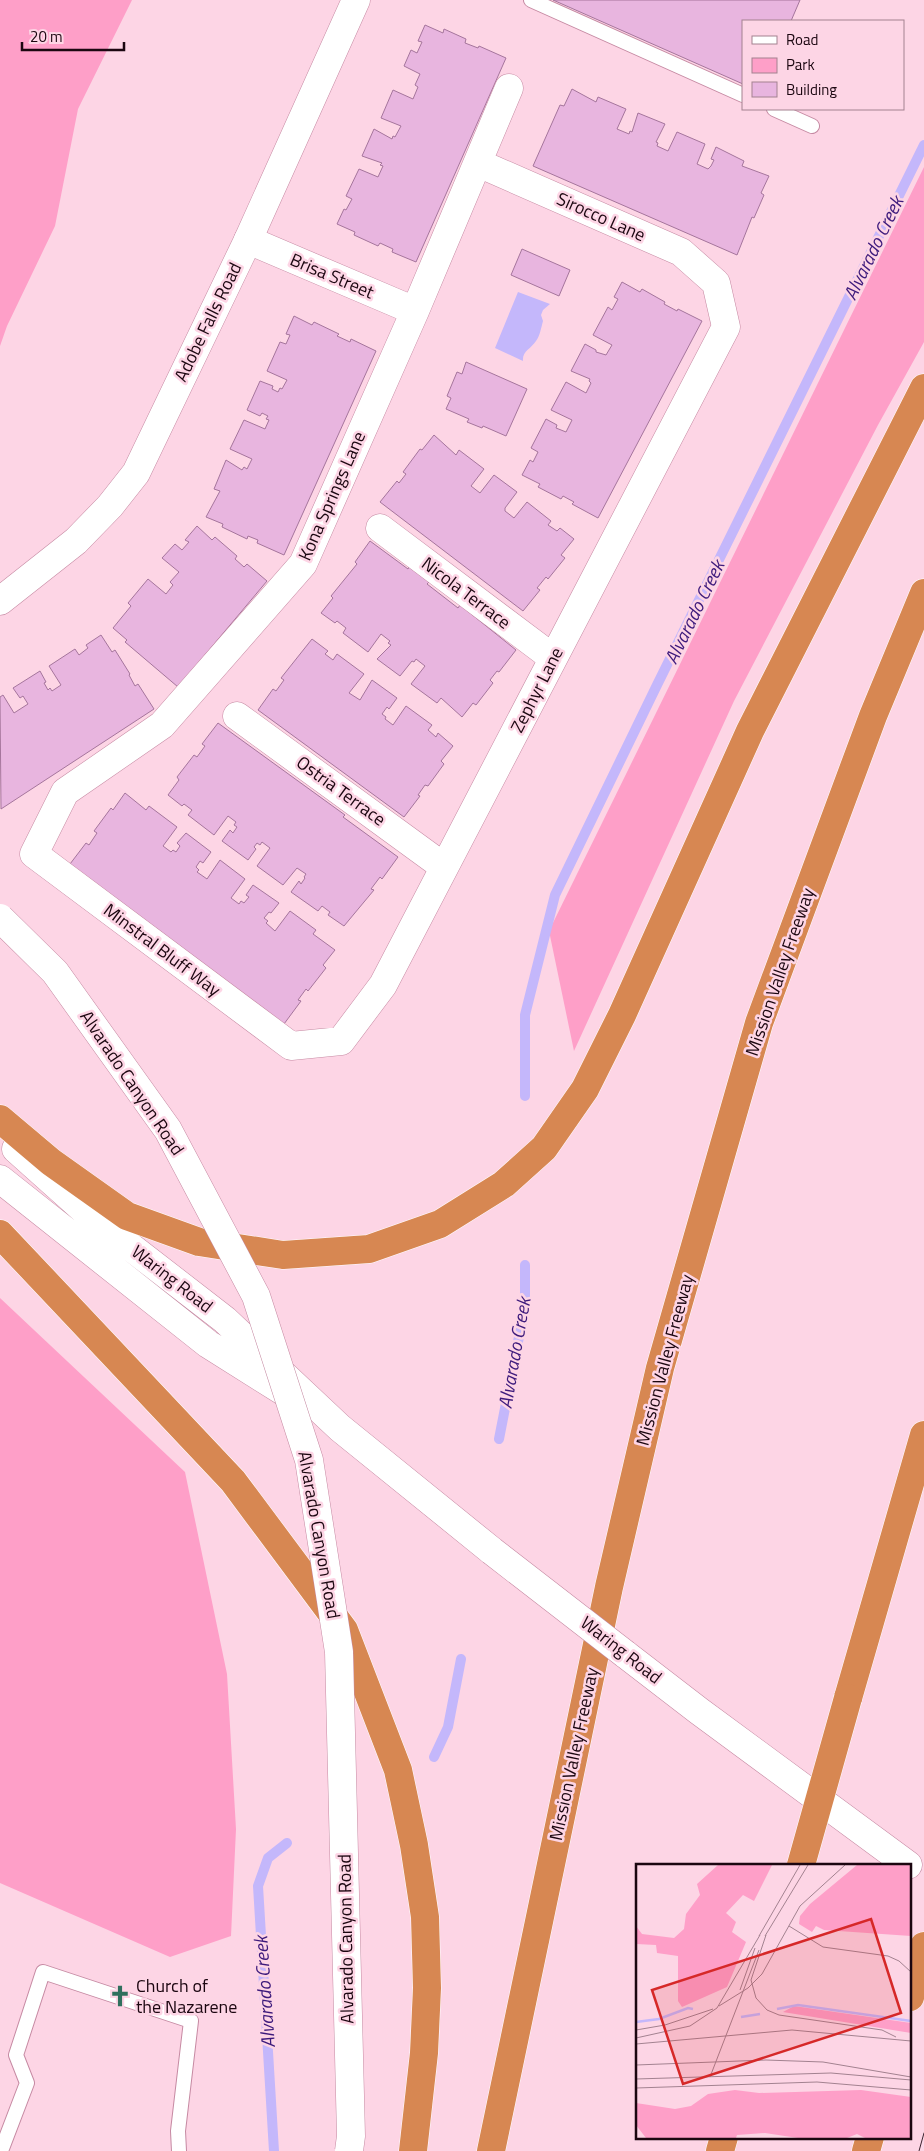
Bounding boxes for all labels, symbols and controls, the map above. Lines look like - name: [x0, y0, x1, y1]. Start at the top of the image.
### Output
- scale bar: [22, 20, 125, 52]
- legend: [742, 20, 904, 110]
- text: 20 m: [30, 25, 63, 48]
- text: Road: [786, 28, 818, 51]
- text: Park: [786, 53, 815, 76]
- text: Building: [786, 78, 837, 101]
- street label: Sirocco Lane: [553, 185, 650, 248]
- water label: Alvarado Creek: [835, 189, 911, 305]
- street label: Brisa Street: [286, 246, 379, 306]
- street label: Adobe Falls Road: [167, 258, 248, 386]
- street label: Kona Springs Lane: [291, 427, 372, 565]
- street label: Nicola Terrace: [416, 550, 517, 635]
- water label: Alvarado Creek: [656, 553, 732, 669]
- street label: Zephyr Lane: [503, 642, 570, 737]
- street label: Ostria Terrace: [291, 749, 392, 832]
- street label: Mission Valley Freeway: [738, 884, 821, 1060]
- street label: Minstral Bluff Way: [98, 896, 227, 1003]
- street label: Alvarado Canyon Road: [74, 1005, 191, 1161]
- street label: Waring Road: [126, 1238, 219, 1319]
- street label: Mission Valley Freeway: [629, 1271, 700, 1448]
- water label: Alvarado Creek: [489, 1293, 538, 1411]
- street label: Alvarado Canyon Road: [291, 1449, 348, 1621]
- street label: Waring Road: [575, 1609, 668, 1690]
- street label: Mission Valley Freeway: [542, 1665, 605, 1843]
- street label: Alvarado Canyon Road: [331, 1854, 360, 2024]
- inset map: [636, 1864, 912, 2138]
- water label: Alvarado Creek: [245, 1933, 282, 2049]
- place label: Church of the Nazarene: [136, 1972, 237, 2020]
- church icon: Church of the Nazarene: [107, 1983, 133, 2009]

